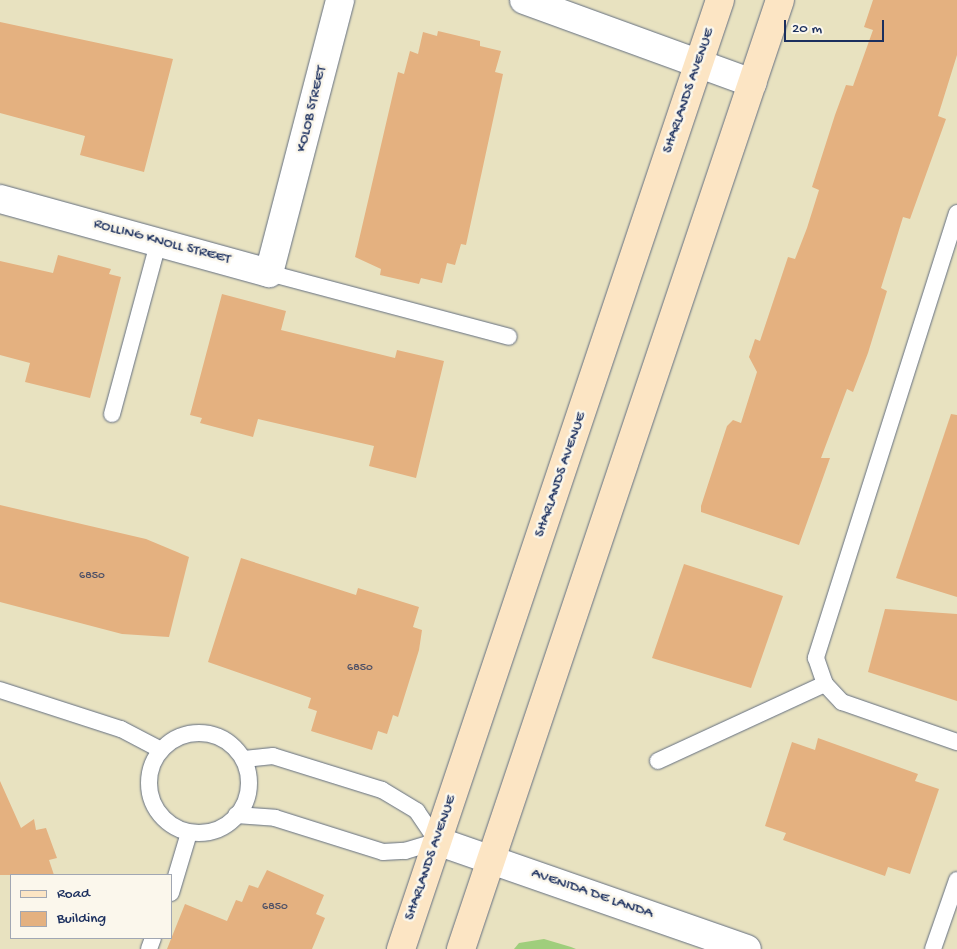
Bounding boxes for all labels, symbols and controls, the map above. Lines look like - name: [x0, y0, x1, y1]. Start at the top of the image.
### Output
- scale bar: [787, 10, 887, 42]
- text: 20 m: [792, 20, 822, 38]
- street label: SHARLANDS AVENUE: [659, 26, 719, 156]
- street label: KOLOB STREET: [293, 64, 331, 154]
- street label: ROLLING KNOLL STREET: [92, 215, 232, 269]
- street label: SHARLANDS AVENUE: [531, 410, 591, 540]
- house number: 6850: [79, 570, 105, 584]
- house number: 6850: [347, 662, 373, 676]
- street label: SHARLANDS AVENUE: [401, 793, 461, 923]
- street label: AVENIDA DE LANDA: [529, 865, 655, 923]
- legend: [10, 874, 172, 939]
- text: Road: [57, 885, 90, 903]
- house number: 6850: [262, 901, 288, 915]
- text: Building: [57, 910, 106, 928]

